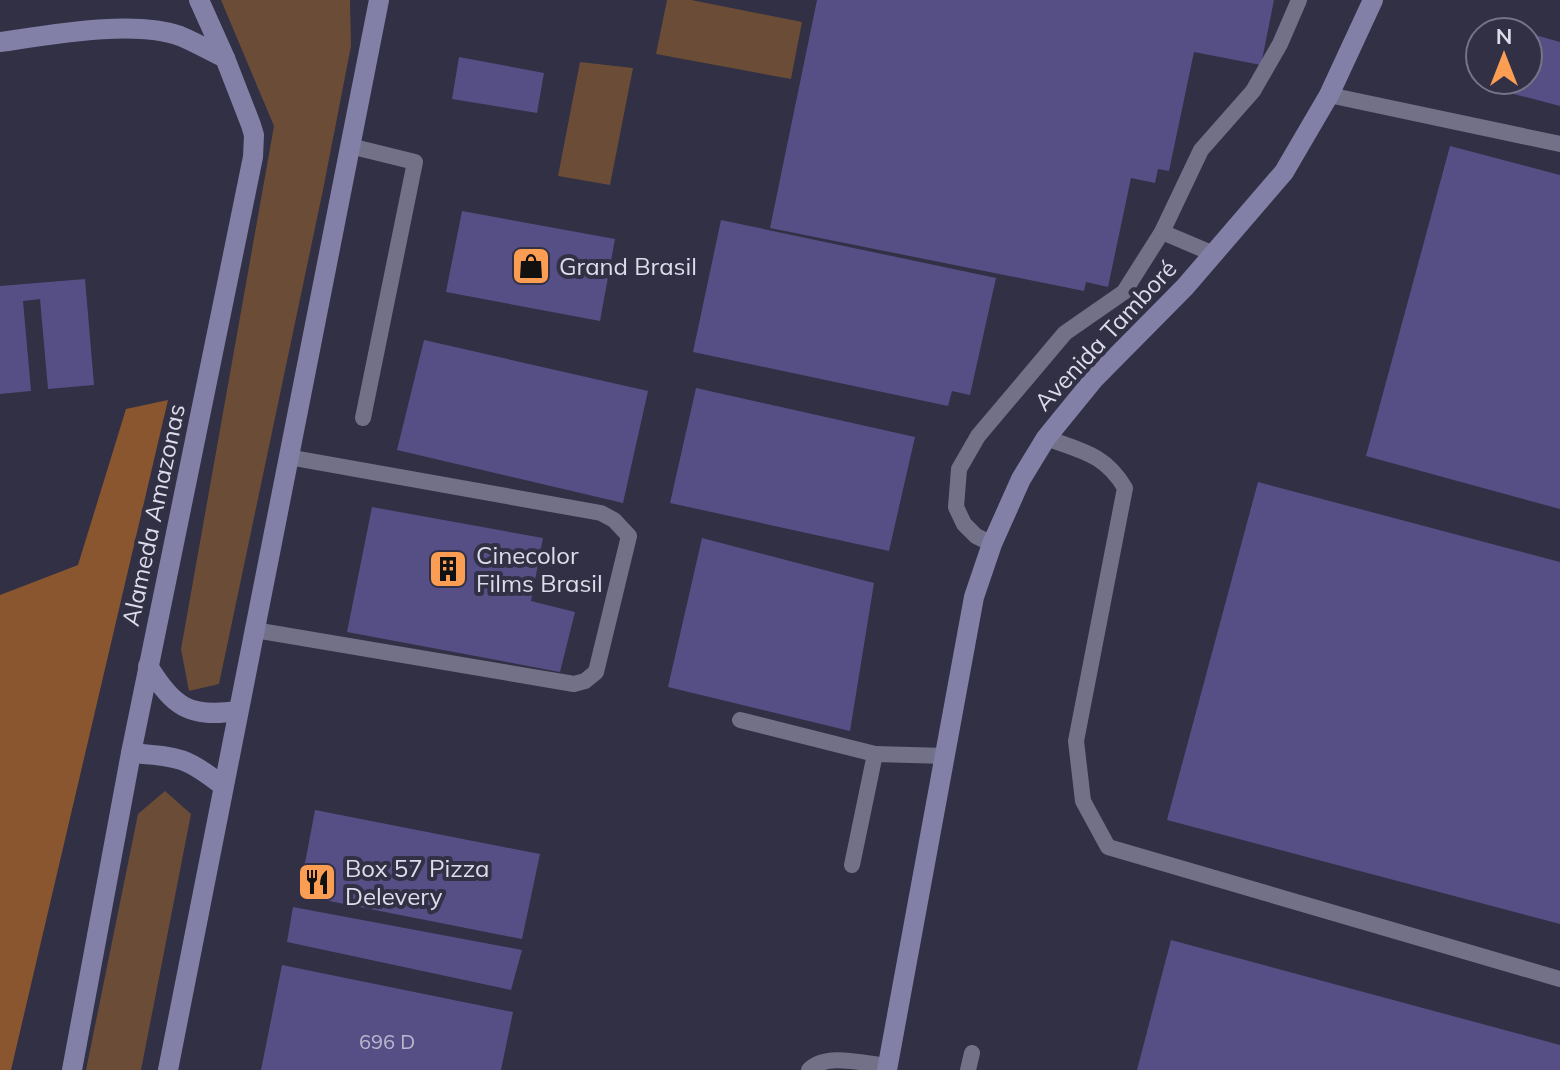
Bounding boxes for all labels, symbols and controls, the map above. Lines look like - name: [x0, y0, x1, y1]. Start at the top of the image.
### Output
- north arrow: [1464, 16, 1544, 96]
- text: N: [1496, 22, 1512, 50]
- shop icon: Grand Brasil: [510, 245, 552, 287]
- place label: Grand Brasil: [559, 251, 697, 281]
- street label: Avenida Tamboré: [1027, 253, 1183, 417]
- street label: Alameda Amazonas: [115, 401, 191, 629]
- place label: Cinecolor Films Brasil: [476, 540, 603, 598]
- building icon: Cinecolor Films Brasil: [427, 548, 469, 590]
- place label: Box 57 Pizza Delevery: [345, 853, 489, 911]
- restaurant icon: Box 57 Pizza Delevery: [296, 861, 338, 903]
- house number: 696 D: [359, 1029, 415, 1054]

